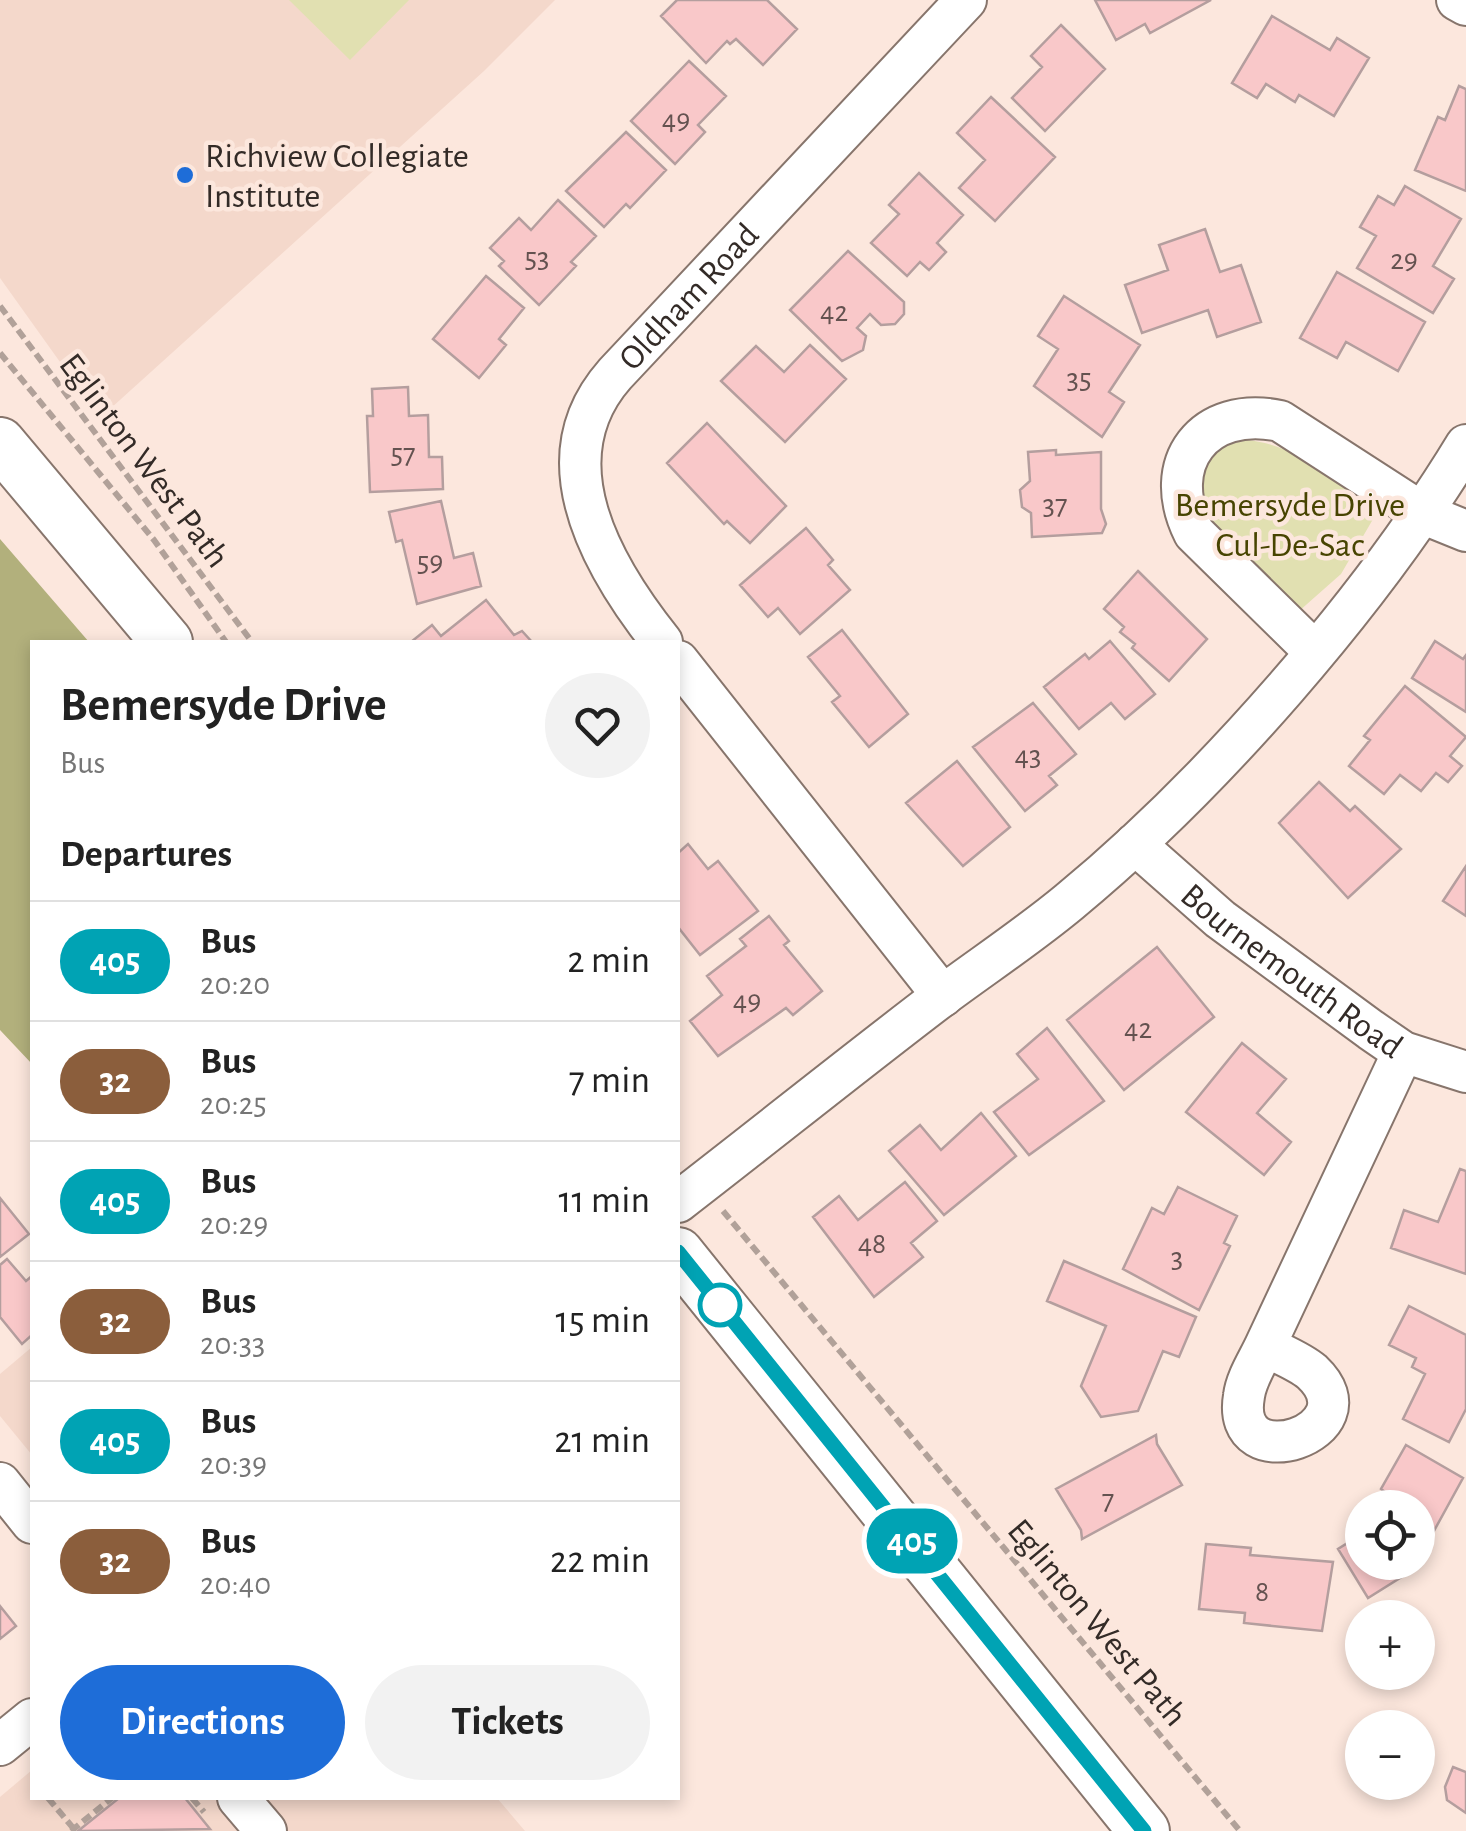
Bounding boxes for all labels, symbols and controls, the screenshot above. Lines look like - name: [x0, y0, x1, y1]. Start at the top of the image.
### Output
- house number: 49: [662, 105, 690, 135]
- place label: Richview Collegiate Institute: [205, 139, 469, 214]
- marker: Richview Collegiate Institute: [174, 164, 196, 186]
- street label: Oldham Road: [613, 217, 766, 377]
- house number: 53: [525, 243, 549, 273]
- house number: 29: [1390, 245, 1418, 275]
- house number: 42: [820, 297, 848, 327]
- street label: Eglinton West Path: [52, 348, 235, 574]
- house number: 35: [1067, 364, 1091, 394]
- house number: 57: [390, 439, 416, 469]
- park label: Bemersyde Drive Cul-De-Sac: [1175, 488, 1405, 563]
- house number: 37: [1043, 490, 1067, 520]
- house number: 59: [417, 547, 443, 577]
- button: heart: [545, 673, 650, 778]
- text: Bemersyde Drive: [60, 682, 387, 730]
- house number: 43: [1015, 741, 1041, 771]
- text: Bus: [60, 747, 105, 779]
- text: Departures: [60, 836, 232, 874]
- street label: Bournemouth Road: [1174, 877, 1408, 1065]
- text: Bus: [200, 923, 256, 961]
- text: 2 min: [567, 942, 650, 980]
- text: 405: [90, 944, 140, 979]
- text: 20:20: [200, 968, 270, 1000]
- house number: 49: [733, 986, 761, 1016]
- house number: 42: [1124, 1014, 1152, 1044]
- text: Bus: [200, 1043, 256, 1081]
- text: 7 min: [569, 1062, 650, 1100]
- text: 32: [99, 1064, 131, 1099]
- text: 20:25: [200, 1088, 267, 1120]
- text: Bus: [200, 1163, 256, 1201]
- text: 11 min: [558, 1182, 650, 1220]
- text: 405: [90, 1184, 140, 1219]
- text: 20:29: [200, 1208, 268, 1240]
- house number: 48: [858, 1229, 886, 1259]
- house number: 3: [1171, 1243, 1183, 1273]
- text: Bus: [200, 1283, 256, 1321]
- unlabelled marker: [699, 1284, 741, 1326]
- text: 15 min: [556, 1302, 650, 1340]
- text: 32: [99, 1304, 131, 1339]
- text: 20:33: [200, 1328, 265, 1360]
- text: Bus: [200, 1403, 256, 1441]
- text: 21 min: [554, 1422, 650, 1460]
- text: 405: [90, 1424, 140, 1459]
- text: 20:39: [200, 1448, 267, 1480]
- house number: 7: [1102, 1485, 1114, 1515]
- map controls: [1345, 1490, 1435, 1800]
- button: locate: [1345, 1490, 1435, 1580]
- line badge: 405: [854, 1508, 970, 1574]
- street label: Eglinton West Path: [1001, 1513, 1193, 1733]
- text: Bus: [200, 1523, 256, 1561]
- text: 405: [887, 1524, 937, 1559]
- text: 22 min: [550, 1542, 650, 1580]
- text: 32: [99, 1544, 131, 1579]
- text: 20:40: [200, 1568, 271, 1600]
- house number: 8: [1255, 1577, 1269, 1607]
- button: +: [1345, 1600, 1435, 1690]
- button: Directions: [60, 1665, 345, 1780]
- button: Tickets: [365, 1665, 650, 1780]
- button: −: [1345, 1710, 1435, 1800]

